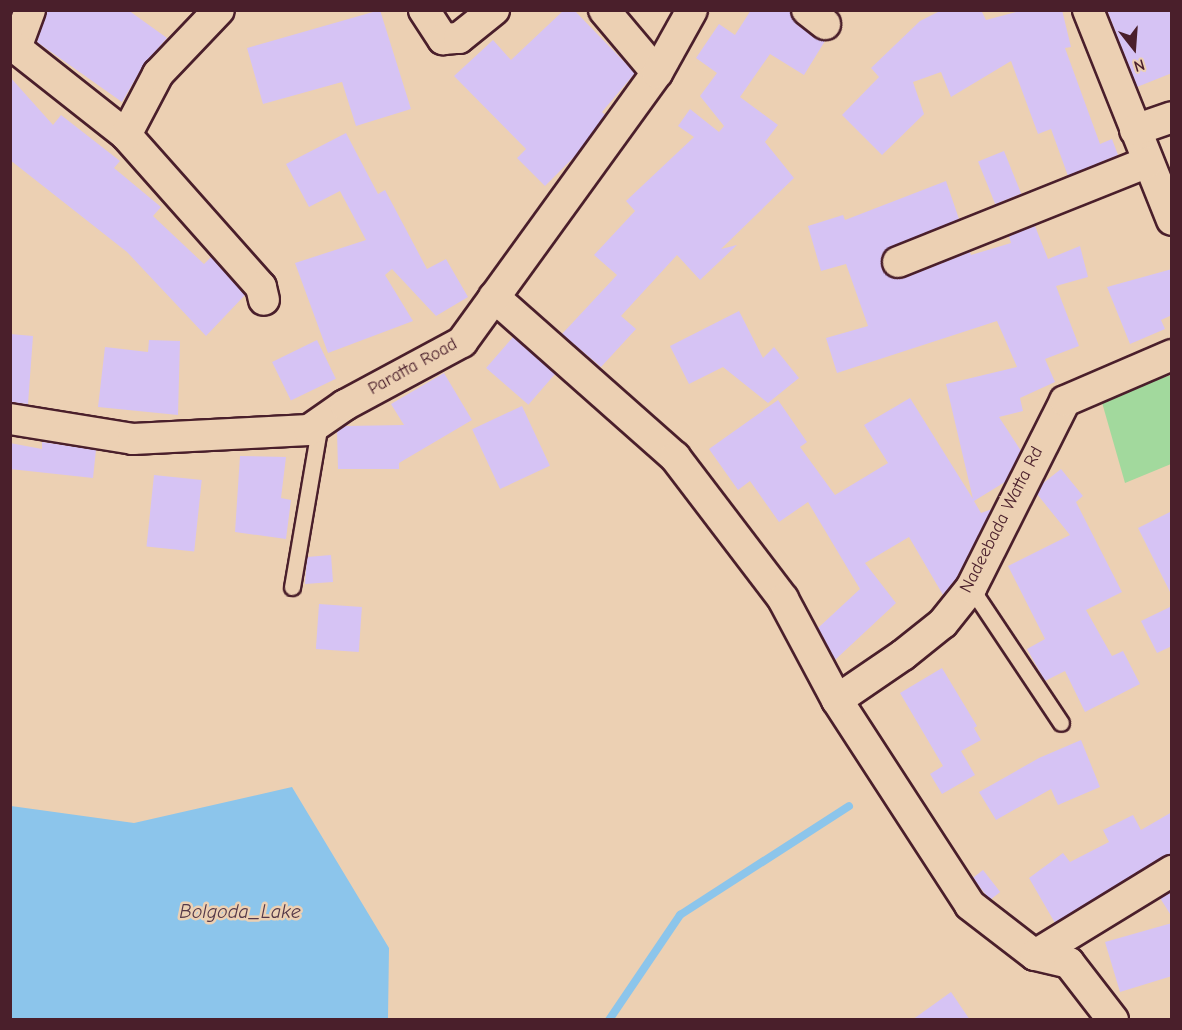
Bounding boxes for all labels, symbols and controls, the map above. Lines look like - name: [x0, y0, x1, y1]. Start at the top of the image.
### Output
- north arrow: [1104, 18, 1164, 78]
- text: N: [1132, 55, 1147, 75]
- street label: Paratta Road: [365, 334, 461, 400]
- street label: Nadeebada Watta Rd: [956, 443, 1048, 597]
- water label: Bolgoda_Lake: [179, 899, 301, 923]

